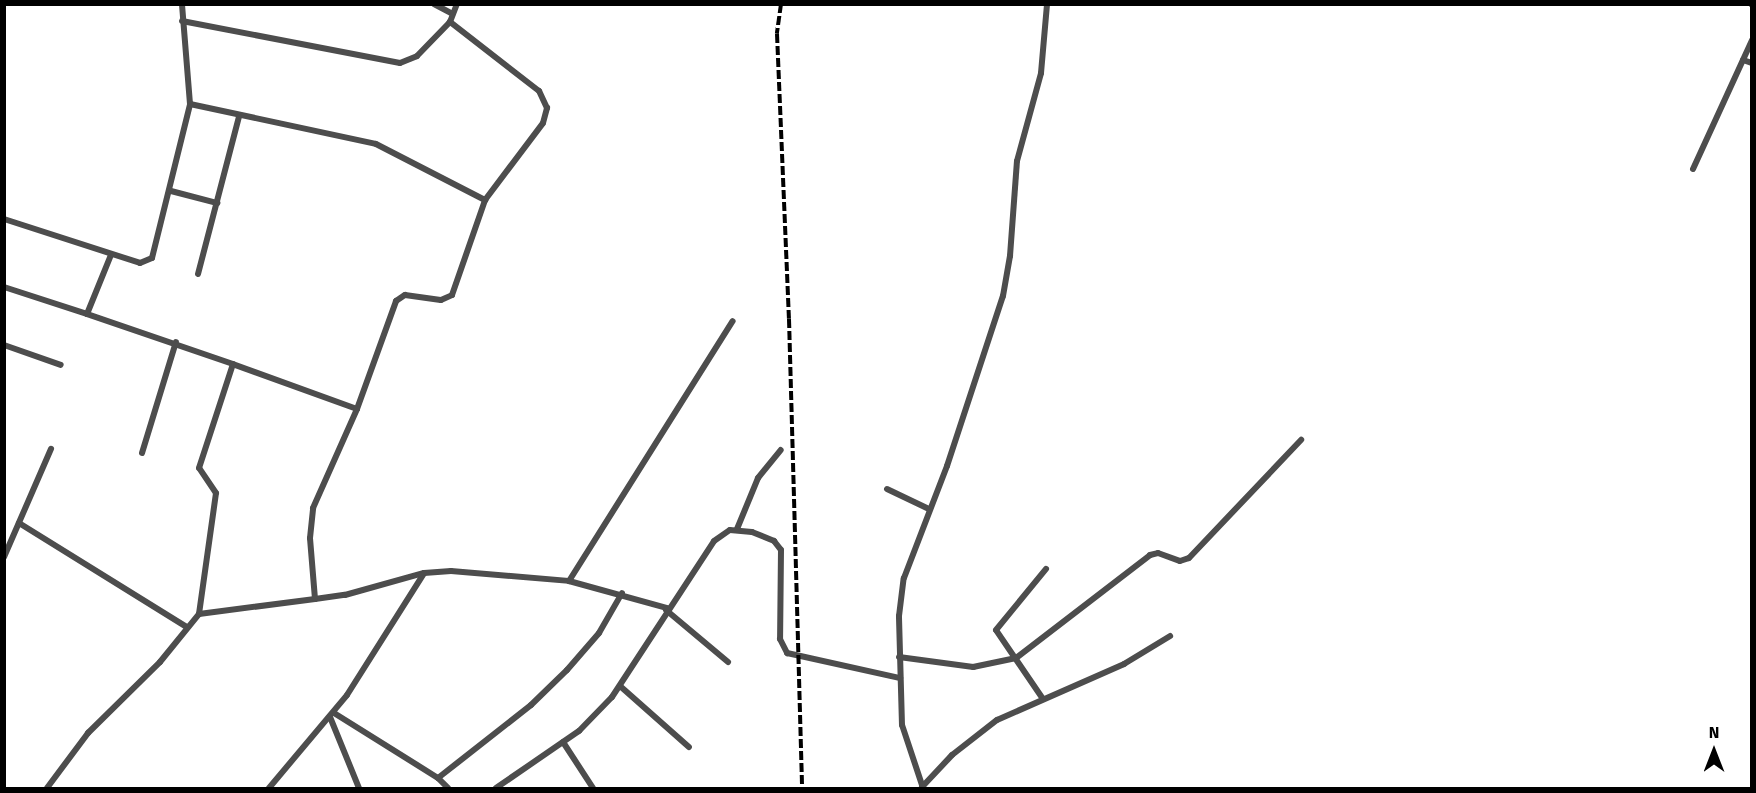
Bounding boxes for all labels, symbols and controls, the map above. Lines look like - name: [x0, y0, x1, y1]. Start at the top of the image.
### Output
- north arrow: [1684, 721, 1744, 781]
- text: N: [1709, 723, 1719, 742]

